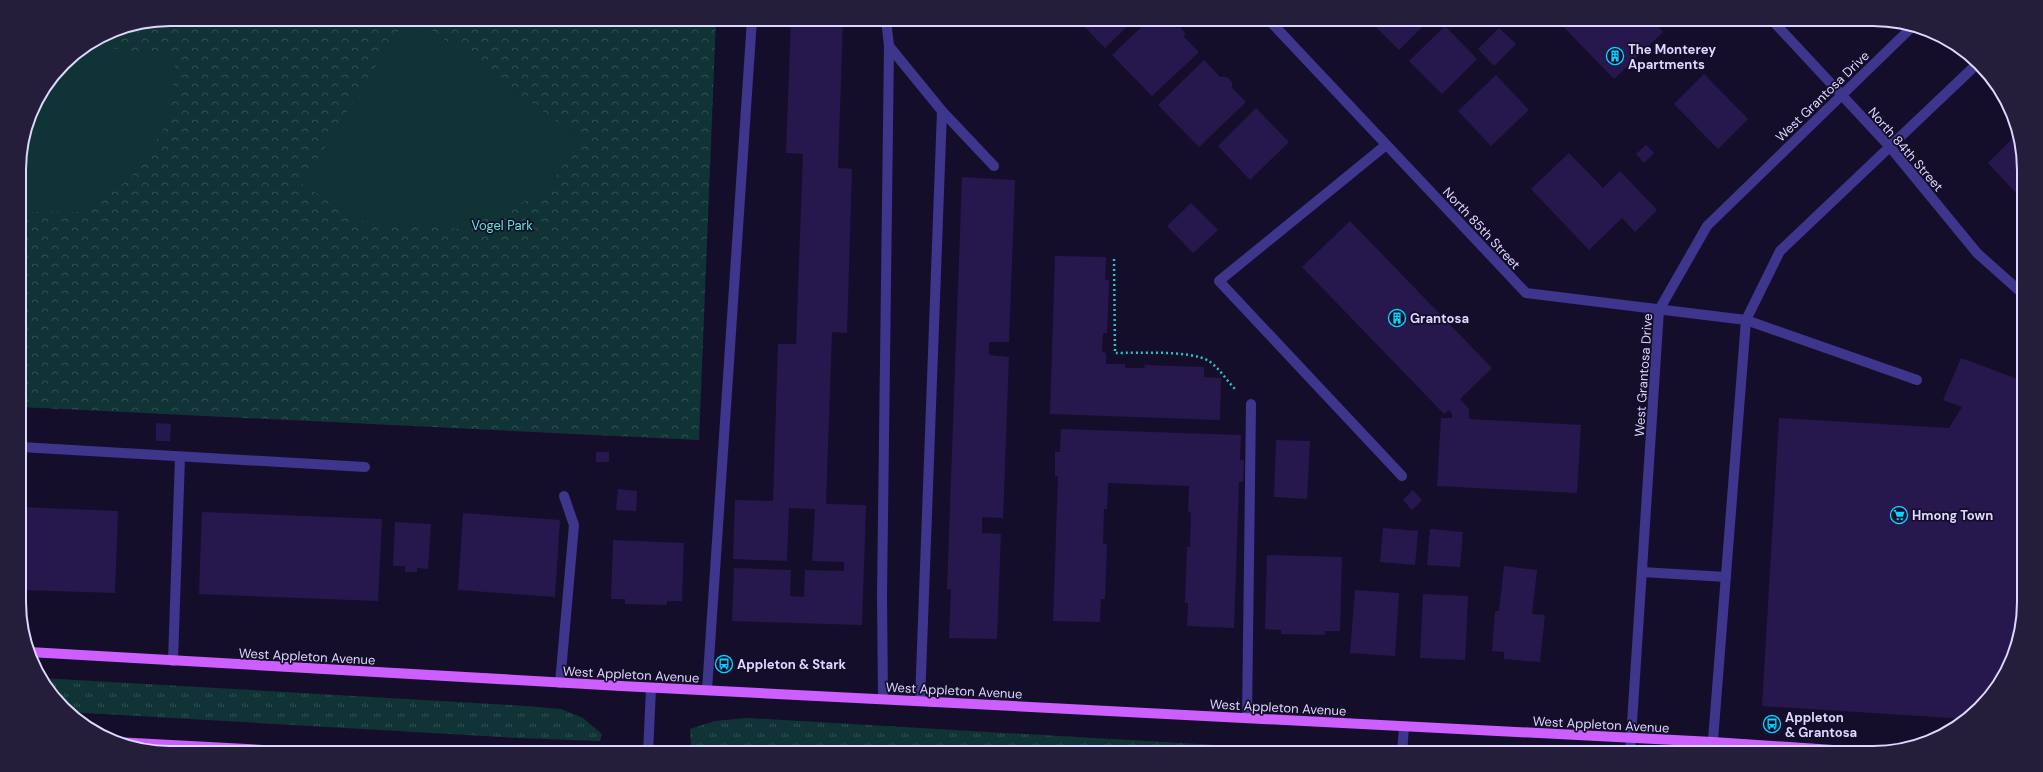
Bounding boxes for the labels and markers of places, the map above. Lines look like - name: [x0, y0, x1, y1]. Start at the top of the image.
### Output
- place label: The Monterey Apartments: [1628, 41, 1716, 73]
- building icon: The Monterey Apartments: [1605, 46, 1625, 66]
- building icon: Grantosa: [1387, 308, 1407, 328]
- place label: Grantosa: [1410, 310, 1469, 327]
- supermarket icon: Hmong Town: [1889, 505, 1909, 525]
- place label: Hmong Town: [1912, 507, 1993, 524]
- bus stop icon: Appleton & Stark: [714, 654, 734, 674]
- place label: Appleton & Stark: [737, 656, 847, 673]
- place label: Appleton & Grantosa: [1785, 709, 1857, 741]
- bus stop icon: Appleton & Grantosa: [1762, 714, 1782, 734]

